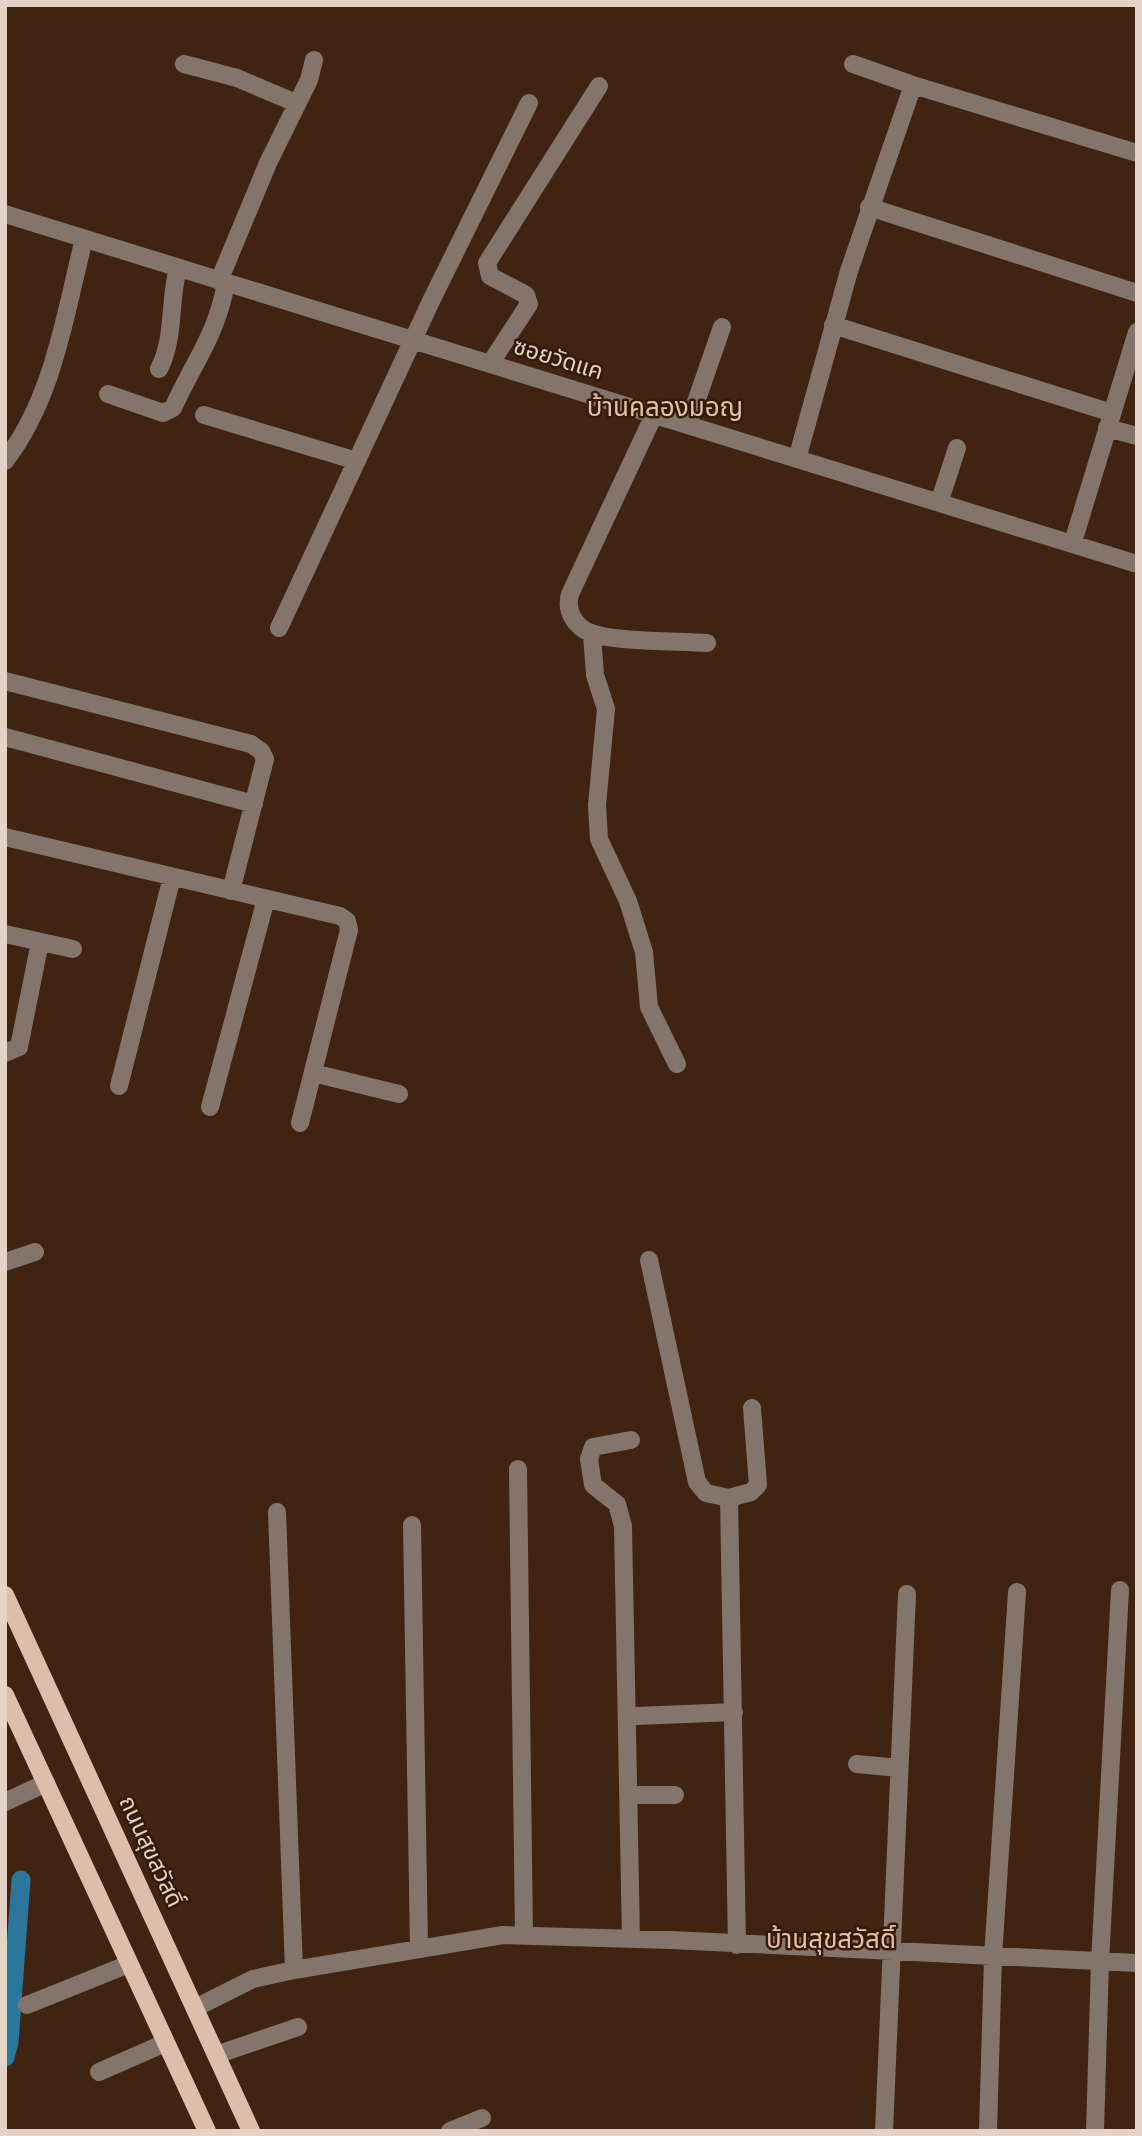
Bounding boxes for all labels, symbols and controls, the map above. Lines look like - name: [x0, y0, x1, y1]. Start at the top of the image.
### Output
- street label: ซอยวัดแค: [509, 330, 607, 390]
- district label: บ้านคลองมอญ: [587, 388, 743, 428]
- street label: ถนนสุขสวัสดิ์: [109, 1790, 191, 1914]
- district label: บ้านสุขสวัสดิ์: [766, 1920, 896, 1960]

